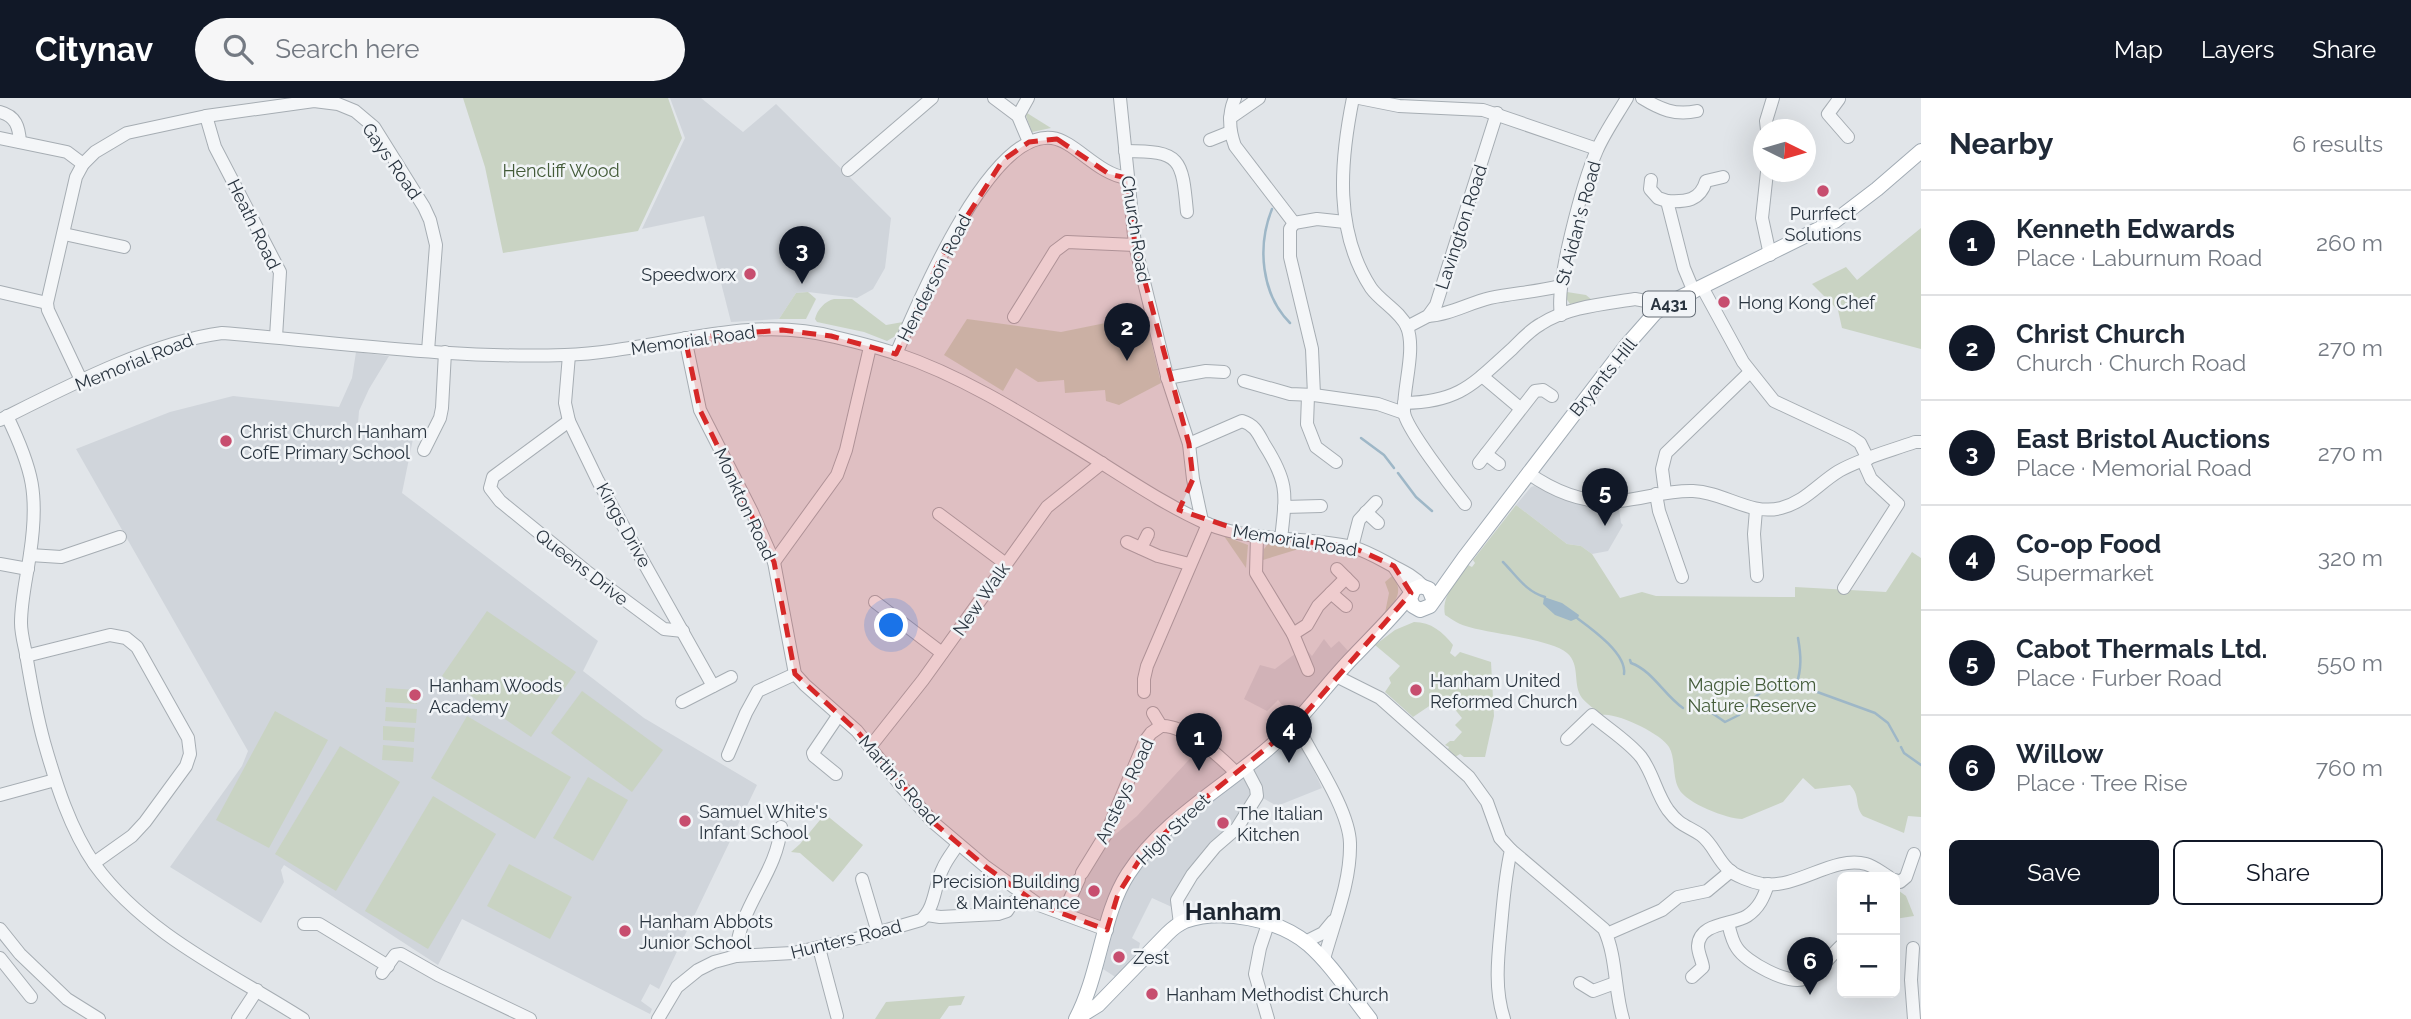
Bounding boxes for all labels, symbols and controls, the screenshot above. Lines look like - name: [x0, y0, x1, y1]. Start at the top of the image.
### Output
- search box: [195, 18, 685, 81]
- text: Citynav: [35, 30, 153, 69]
- icon: search: [219, 30, 257, 68]
- text: Search here: [275, 34, 420, 64]
- text: Map: [2114, 35, 2163, 64]
- text: Layers: [2201, 35, 2274, 64]
- text: Share: [2312, 35, 2376, 64]
- street label: Gays Road: [358, 119, 426, 203]
- north arrow: [1753, 119, 1816, 182]
- text: Nearby: [1949, 126, 2053, 161]
- text: 6 results: [2292, 130, 2383, 157]
- street label: St Aidan's Road: [1551, 158, 1605, 288]
- park label: Hencliff Wood: [502, 160, 620, 181]
- street label: Lavington Road: [1431, 162, 1491, 292]
- street label: Church Road: [1117, 174, 1155, 284]
- street label: Heath Road: [223, 175, 285, 273]
- marker: Purrfect Solutions: [1815, 183, 1831, 199]
- place label: Purrfect Solutions: [1784, 203, 1862, 245]
- street label: Henderson Road: [893, 211, 975, 345]
- text: Kenneth Edwards: [2016, 214, 2235, 244]
- pin: 3: [779, 226, 825, 284]
- text: 1: [1966, 229, 1978, 256]
- text: 260 m: [2316, 229, 2383, 256]
- text: Place · Laburnum Road: [2016, 244, 2262, 271]
- place label: Speedworx: [641, 264, 736, 285]
- marker: Speedworx: [742, 266, 758, 282]
- road number: A431: [1643, 292, 1695, 316]
- place label: Hong Kong Chef: [1738, 292, 1876, 313]
- marker: Hong Kong Chef: [1716, 294, 1732, 310]
- pin: 2: [1104, 303, 1150, 361]
- text: Christ Church: [2016, 319, 2185, 349]
- street label: Memorial Road: [629, 321, 757, 359]
- street label: Memorial Road: [72, 329, 196, 395]
- street label: Bryants Hill: [1565, 334, 1641, 420]
- text: 2: [1966, 334, 1978, 361]
- text: 270 m: [2318, 334, 2383, 361]
- text: Church · Church Road: [2016, 349, 2246, 376]
- place label: Christ Church Hanham CofE Primary School: [240, 421, 427, 463]
- text: East Bristol Auctions: [2016, 424, 2270, 454]
- marker: Christ Church Hanham CofE Primary School: [218, 433, 234, 449]
- text: 3: [1966, 439, 1978, 466]
- text: 270 m: [2318, 439, 2383, 466]
- street label: Monkton Road: [710, 445, 780, 563]
- text: Place · Memorial Road: [2016, 454, 2252, 481]
- pin: 5: [1582, 468, 1628, 526]
- street label: Kings Drive: [592, 479, 656, 571]
- street label: Memorial Road: [1231, 520, 1359, 560]
- street label: Queens Drive: [531, 524, 633, 610]
- text: Co-op Food: [2016, 529, 2161, 559]
- text: 4: [1965, 544, 1979, 571]
- text: 320 m: [2318, 544, 2383, 571]
- street label: New Walk: [948, 558, 1014, 640]
- text: Supermarket: [2016, 559, 2154, 586]
- your location: [874, 608, 908, 642]
- text: Cabot Thermals Ltd.: [2016, 634, 2267, 664]
- text: 5: [1966, 649, 1978, 676]
- text: 550 m: [2317, 649, 2383, 676]
- text: Place · Furber Road: [2016, 664, 2222, 691]
- place label: Hanham United Reformed Church: [1430, 670, 1577, 712]
- park label: Magpie Bottom Nature Reserve: [1688, 674, 1817, 716]
- place label: Hanham Woods Academy: [429, 675, 563, 717]
- marker: Hanham United Reformed Church: [1408, 682, 1424, 698]
- marker: Hanham Woods Academy: [407, 687, 423, 703]
- pin: 4: [1266, 705, 1312, 763]
- pin: 1: [1176, 713, 1222, 771]
- street label: Martin's Road: [854, 731, 944, 829]
- street label: Ansteys Road: [1090, 735, 1158, 847]
- text: Willow: [2016, 739, 2104, 769]
- text: 6: [1965, 754, 1979, 781]
- text: 760 m: [2316, 754, 2383, 781]
- text: Place · Tree Rise: [2016, 769, 2188, 796]
- street label: High Street: [1132, 789, 1214, 869]
- place label: Samuel White's Infant School: [699, 801, 828, 843]
- place label: The Italian Kitchen: [1237, 803, 1323, 845]
- marker: Samuel White's Infant School: [677, 813, 693, 829]
- marker: The Italian Kitchen: [1215, 815, 1231, 831]
- button: Save: [1949, 840, 2159, 905]
- button: Share: [2173, 840, 2383, 905]
- place label: Precision Building & Maintenance: [932, 871, 1080, 913]
- map controls: [1837, 872, 1900, 998]
- button: +: [1837, 872, 1900, 935]
- marker: Precision Building & Maintenance: [1086, 883, 1102, 899]
- district label: Hanham: [1185, 897, 1281, 926]
- place label: Hanham Abbots Junior School: [639, 911, 773, 953]
- street label: Hunters Road: [788, 915, 904, 963]
- marker: Hanham Abbots Junior School: [617, 923, 633, 939]
- button: −: [1837, 935, 1900, 998]
- pin: 6: [1787, 937, 1833, 995]
- place label: Zest: [1133, 947, 1169, 968]
- marker: Zest: [1111, 949, 1127, 965]
- place label: Hanham Methodist Church: [1166, 984, 1389, 1005]
- marker: Hanham Methodist Church: [1144, 986, 1160, 1002]

